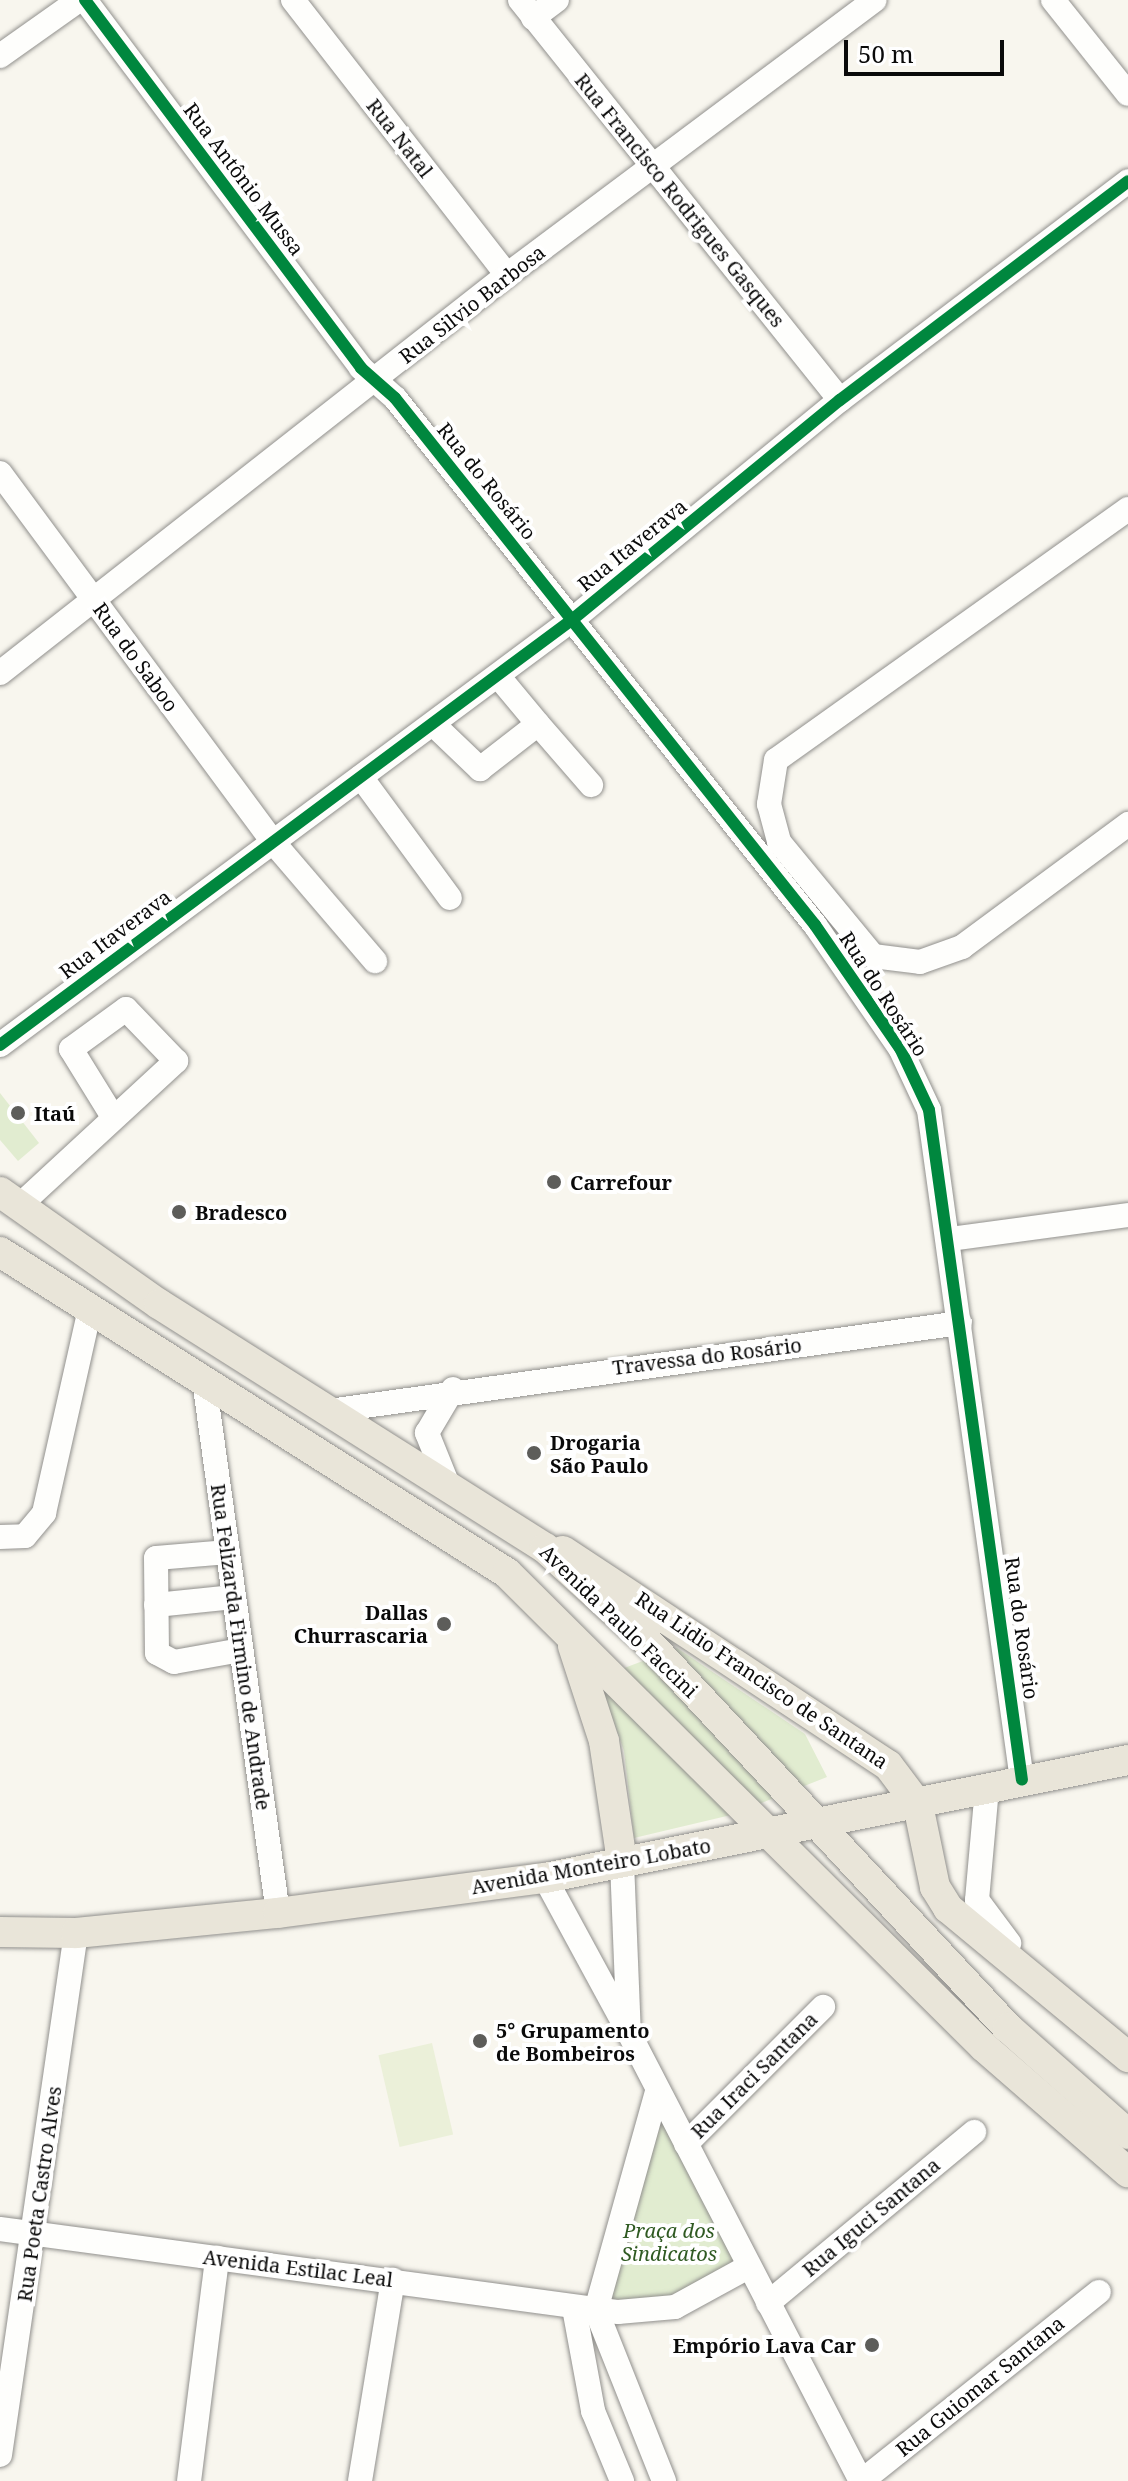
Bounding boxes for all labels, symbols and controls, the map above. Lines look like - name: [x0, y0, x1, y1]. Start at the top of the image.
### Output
- scale bar: [848, 24, 1008, 74]
- text: 50 m: [858, 37, 914, 70]
- street label: Rua Francisco Rodrigues Gasques: [570, 68, 790, 332]
- street label: Rua Natal: [362, 94, 438, 182]
- street label: Rua Antônio Mussa: [179, 98, 309, 260]
- street label: Rua Silvio Barbosa: [394, 240, 550, 368]
- street label: Rua do Rosário: [432, 418, 542, 544]
- street label: Rua Itaverava: [573, 494, 691, 596]
- street label: Rua do Saboo: [88, 598, 184, 716]
- street label: Rua Itaverava: [55, 884, 175, 984]
- street label: Rua do Rosário: [835, 927, 933, 1061]
- place label: Itaú: [34, 1101, 75, 1125]
- marker: Itaú: [9, 1104, 27, 1122]
- place label: Carrefour: [570, 1170, 672, 1194]
- marker: Carrefour: [545, 1173, 563, 1191]
- place label: Bradesco: [195, 1200, 287, 1224]
- marker: Bradesco: [170, 1203, 188, 1221]
- street label: Travessa do Rosário: [611, 1332, 803, 1380]
- place label: Drogaria São Paulo: [550, 1430, 648, 1477]
- marker: Drogaria São Paulo: [525, 1444, 543, 1462]
- street label: Rua Felizarda Firmino de Andrade: [206, 1482, 276, 1812]
- street label: Avenida Paulo Faccini: [535, 1539, 703, 1703]
- street label: Rua do Rosário: [1000, 1555, 1044, 1701]
- street label: Rua Lidio Francisco de Santana: [631, 1586, 893, 1774]
- place label: Dallas Churrascaria: [294, 1600, 428, 1647]
- marker: Dallas Churrascaria: [435, 1615, 453, 1633]
- street label: Avenida Monteiro Lobato: [469, 1833, 713, 1899]
- street label: Rua Iraci Santana: [686, 2007, 822, 2143]
- place label: 5° Grupamento de Bombeiros: [496, 2018, 649, 2065]
- marker: 5° Grupamento de Bombeiros: [471, 2032, 489, 2050]
- street label: Rua Poeta Castro Alves: [12, 2085, 66, 2303]
- street label: Rua Iguci Santana: [797, 2153, 945, 2281]
- park label: Praça dos Sindicatos: [621, 2219, 717, 2266]
- street label: Avenida Estilac Leal: [202, 2244, 394, 2292]
- street label: Rua Guiomar Santana: [891, 2311, 1069, 2461]
- place label: Empório Lava Car: [673, 2333, 856, 2357]
- marker: Empório Lava Car: [863, 2336, 881, 2354]

